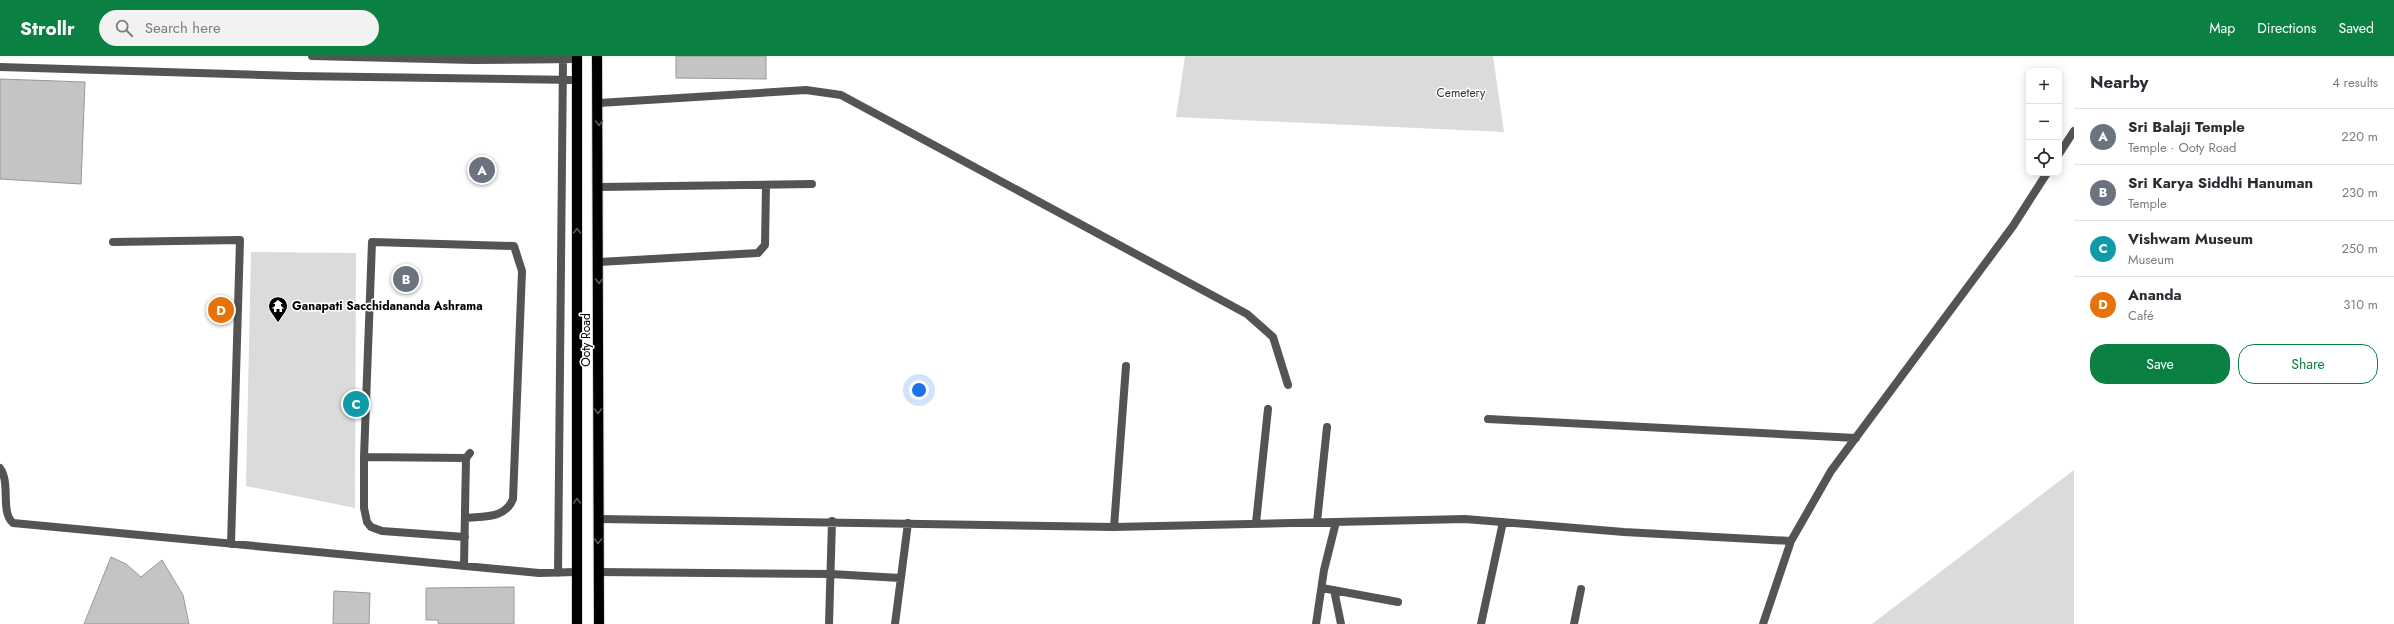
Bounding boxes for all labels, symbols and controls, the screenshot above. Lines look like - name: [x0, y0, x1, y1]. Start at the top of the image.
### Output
- search box: [99, 10, 379, 46]
- text: Strollr: [20, 15, 75, 42]
- icon: search: [113, 17, 135, 39]
- text: Search here: [145, 17, 221, 39]
- text: Map: [2209, 18, 2235, 38]
- text: Directions: [2257, 18, 2317, 38]
- text: Saved: [2339, 18, 2374, 38]
- map controls: [2026, 68, 2062, 176]
- button: +: [2026, 68, 2062, 104]
- text: Nearby: [2090, 70, 2148, 94]
- text: 4 results: [2332, 73, 2378, 92]
- park label: Cemetery: [1437, 84, 1486, 102]
- button: −: [2026, 104, 2062, 140]
- text: Sri Balaji Temple: [2128, 116, 2245, 138]
- one-way arrow: [595, 120, 603, 126]
- text: A: [2098, 127, 2108, 146]
- text: 220 m: [2341, 127, 2378, 146]
- text: Temple · Ooty Road: [2128, 138, 2237, 157]
- button: locate: [2026, 140, 2062, 176]
- pin: A: [469, 155, 495, 185]
- text: Sri Karya Siddhi Hanuman: [2128, 172, 2313, 194]
- text: B: [2099, 183, 2107, 202]
- text: 230 m: [2342, 183, 2378, 202]
- text: Temple: [2128, 194, 2167, 213]
- one-way arrow: [573, 228, 581, 234]
- text: Vishwam Museum: [2128, 228, 2253, 250]
- text: C: [2098, 239, 2108, 258]
- text: 250 m: [2341, 239, 2378, 258]
- text: Museum: [2128, 250, 2174, 269]
- pin: B: [393, 264, 419, 294]
- one-way arrow: [595, 278, 603, 284]
- text: Ananda: [2128, 284, 2182, 306]
- pin: D: [208, 295, 234, 325]
- temple icon: Ganapati Sacchidananda Ashrama: [267, 295, 289, 323]
- text: D: [2098, 295, 2108, 314]
- text: 310 m: [2343, 295, 2378, 314]
- place label: Ganapati Sacchidananda Ashrama: [292, 297, 483, 315]
- text: Café: [2128, 306, 2154, 325]
- street label: Ooty Road: [577, 313, 595, 367]
- button: Save: [2090, 344, 2230, 384]
- button: Share: [2238, 344, 2378, 384]
- your location: [909, 380, 929, 400]
- pin: C: [343, 389, 369, 419]
- one-way arrow: [594, 408, 602, 414]
- one-way arrow: [573, 498, 581, 504]
- one-way arrow: [594, 538, 602, 544]

